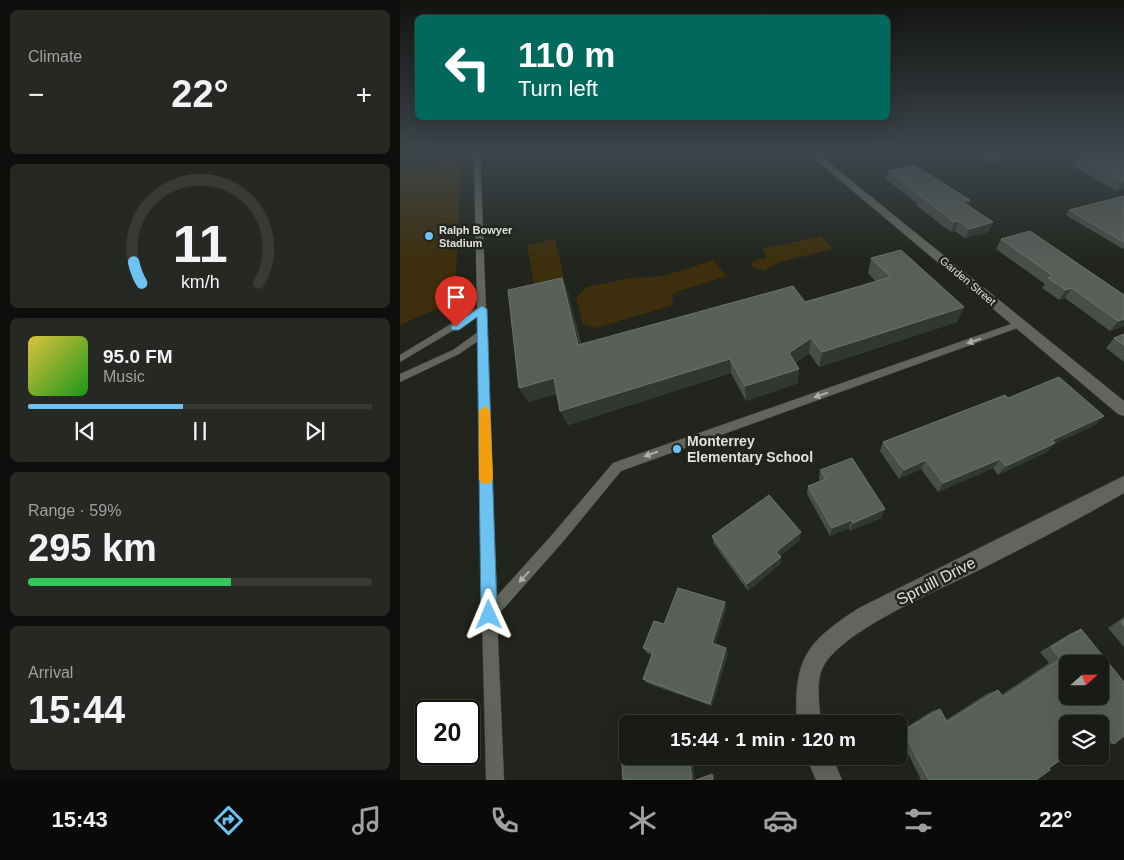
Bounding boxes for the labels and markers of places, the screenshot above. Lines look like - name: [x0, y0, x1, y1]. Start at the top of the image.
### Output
- place label: Ralph Bowyer Stadium: [439, 224, 513, 249]
- marker: Ralph Bowyer Stadium: [423, 230, 435, 242]
- pin: [435, 276, 477, 327]
- place label: Monterrey Elementary School: [687, 433, 813, 465]
- marker: Monterrey Elementary School: [671, 443, 683, 455]

